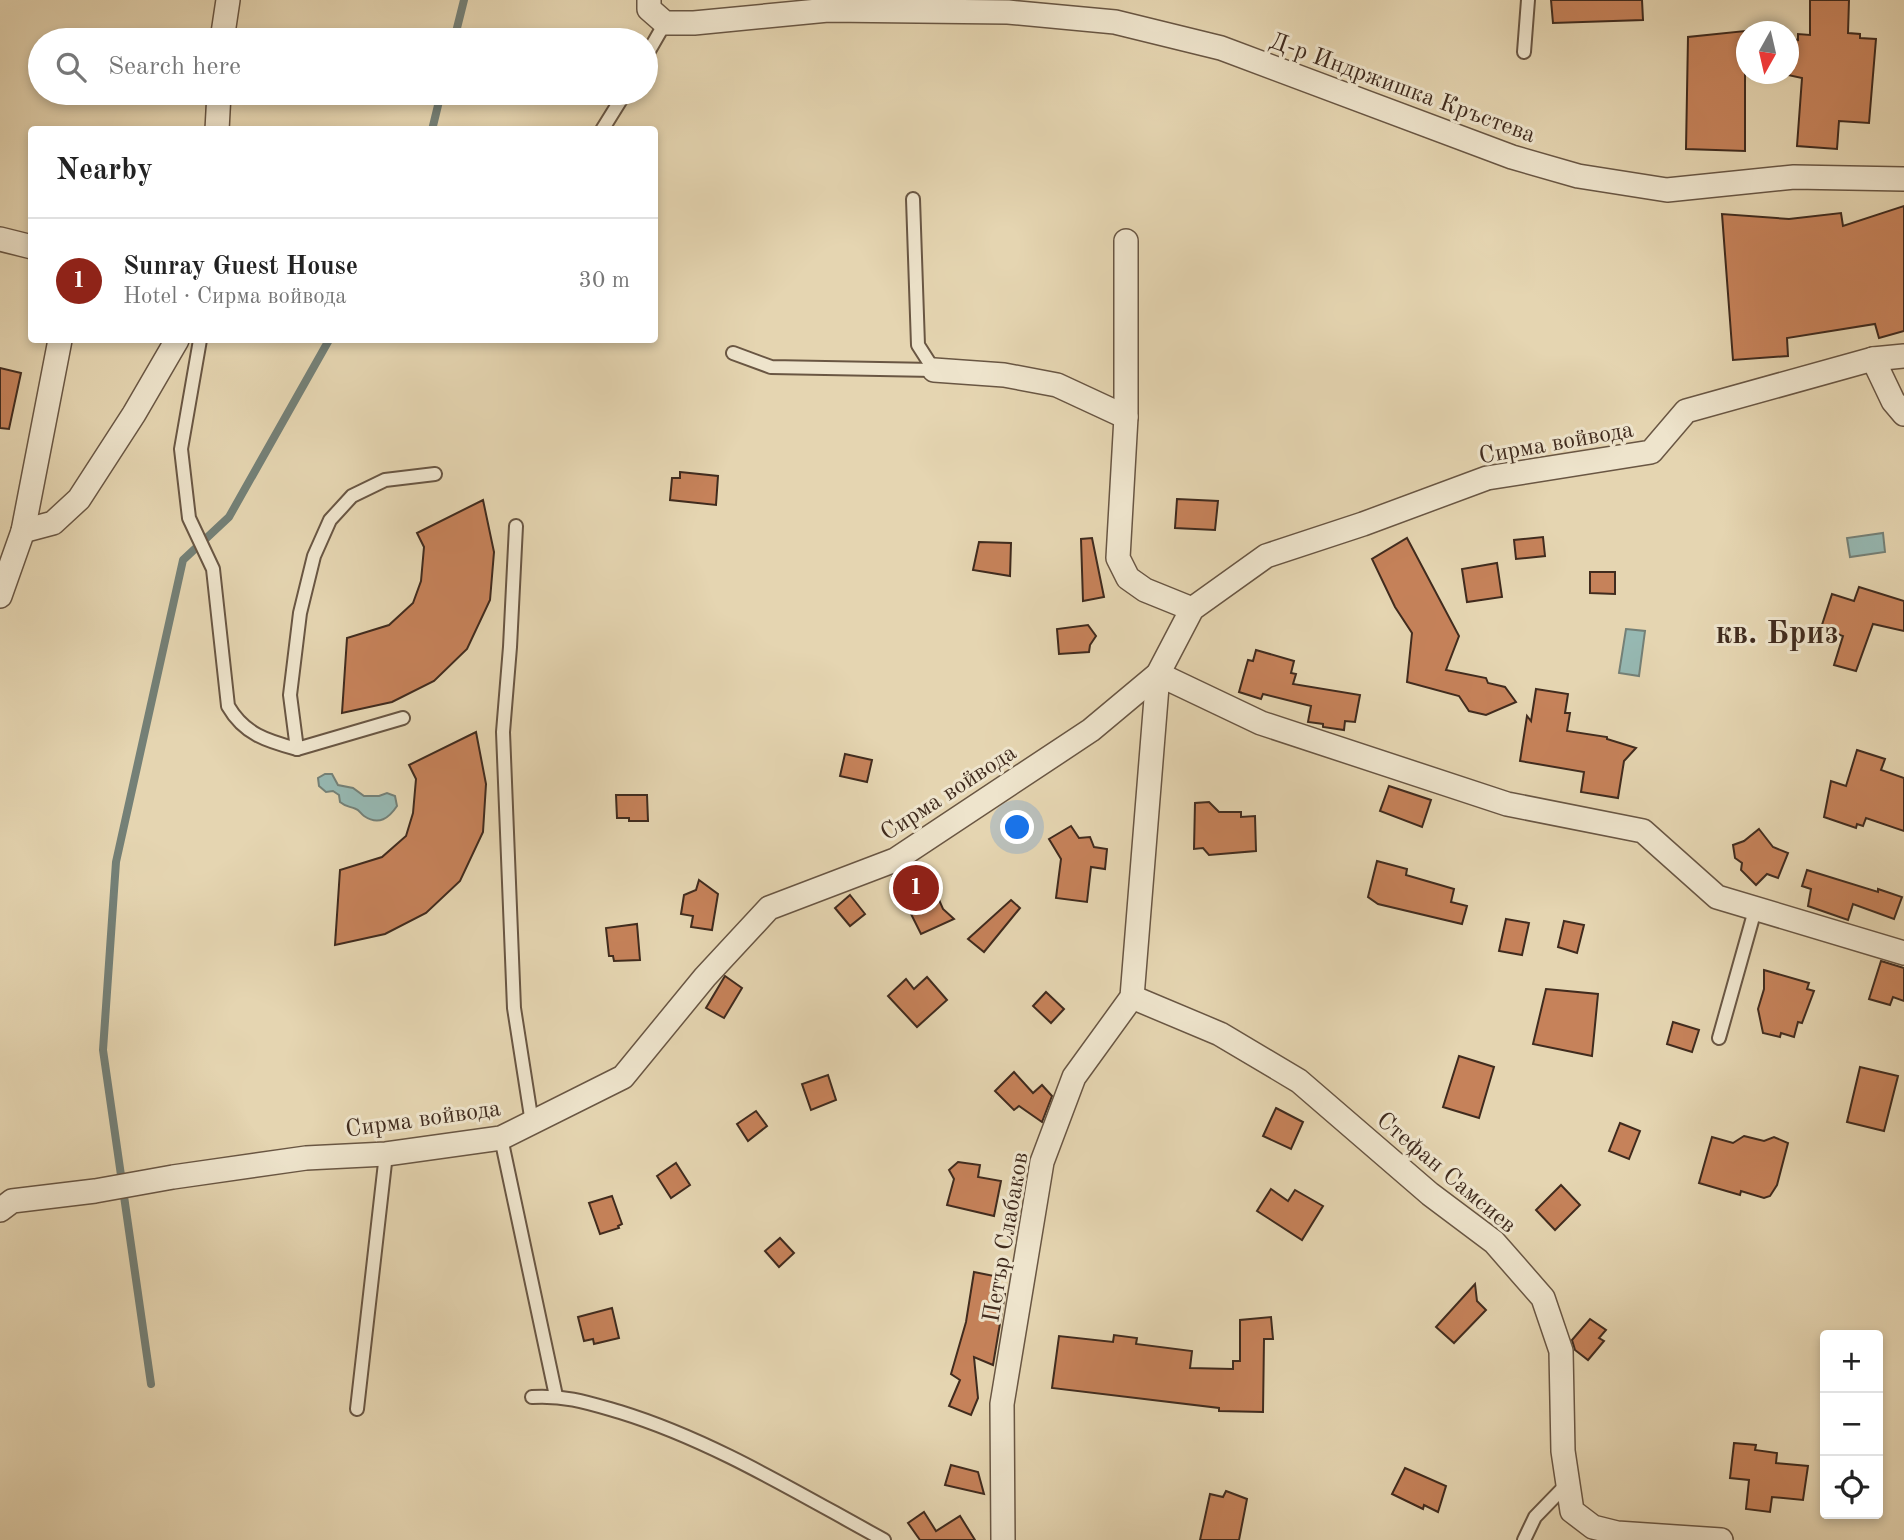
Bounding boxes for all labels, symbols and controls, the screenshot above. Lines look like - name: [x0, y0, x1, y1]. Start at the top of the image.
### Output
- north arrow: [1736, 21, 1799, 84]
- search box: [28, 28, 658, 105]
- street label: Д-р Индржишка Кръстева: [1266, 30, 1538, 148]
- icon: search: [52, 48, 90, 86]
- text: Search here: [108, 54, 241, 80]
- text: Nearby: [56, 156, 153, 186]
- text: Sunray Guest House: [123, 254, 358, 280]
- text: 1: [72, 269, 86, 292]
- text: 30 m: [579, 269, 630, 292]
- text: Hotel · Сирма войвода: [123, 285, 347, 308]
- street label: Сирма войвода: [1477, 419, 1636, 469]
- district label: кв. Бриз: [1715, 619, 1839, 651]
- street label: Сирма войвода: [877, 741, 1021, 846]
- your location: [1000, 810, 1034, 844]
- pin: 1: [893, 862, 939, 914]
- street label: Сирма войвода: [344, 1097, 503, 1143]
- street label: Стефан Самсиев: [1371, 1108, 1520, 1239]
- street label: Петър Слабаков: [980, 1150, 1034, 1324]
- map controls: [1820, 1330, 1883, 1519]
- button: +: [1820, 1330, 1883, 1393]
- button: −: [1820, 1393, 1883, 1456]
- button: locate: [1820, 1456, 1883, 1519]

